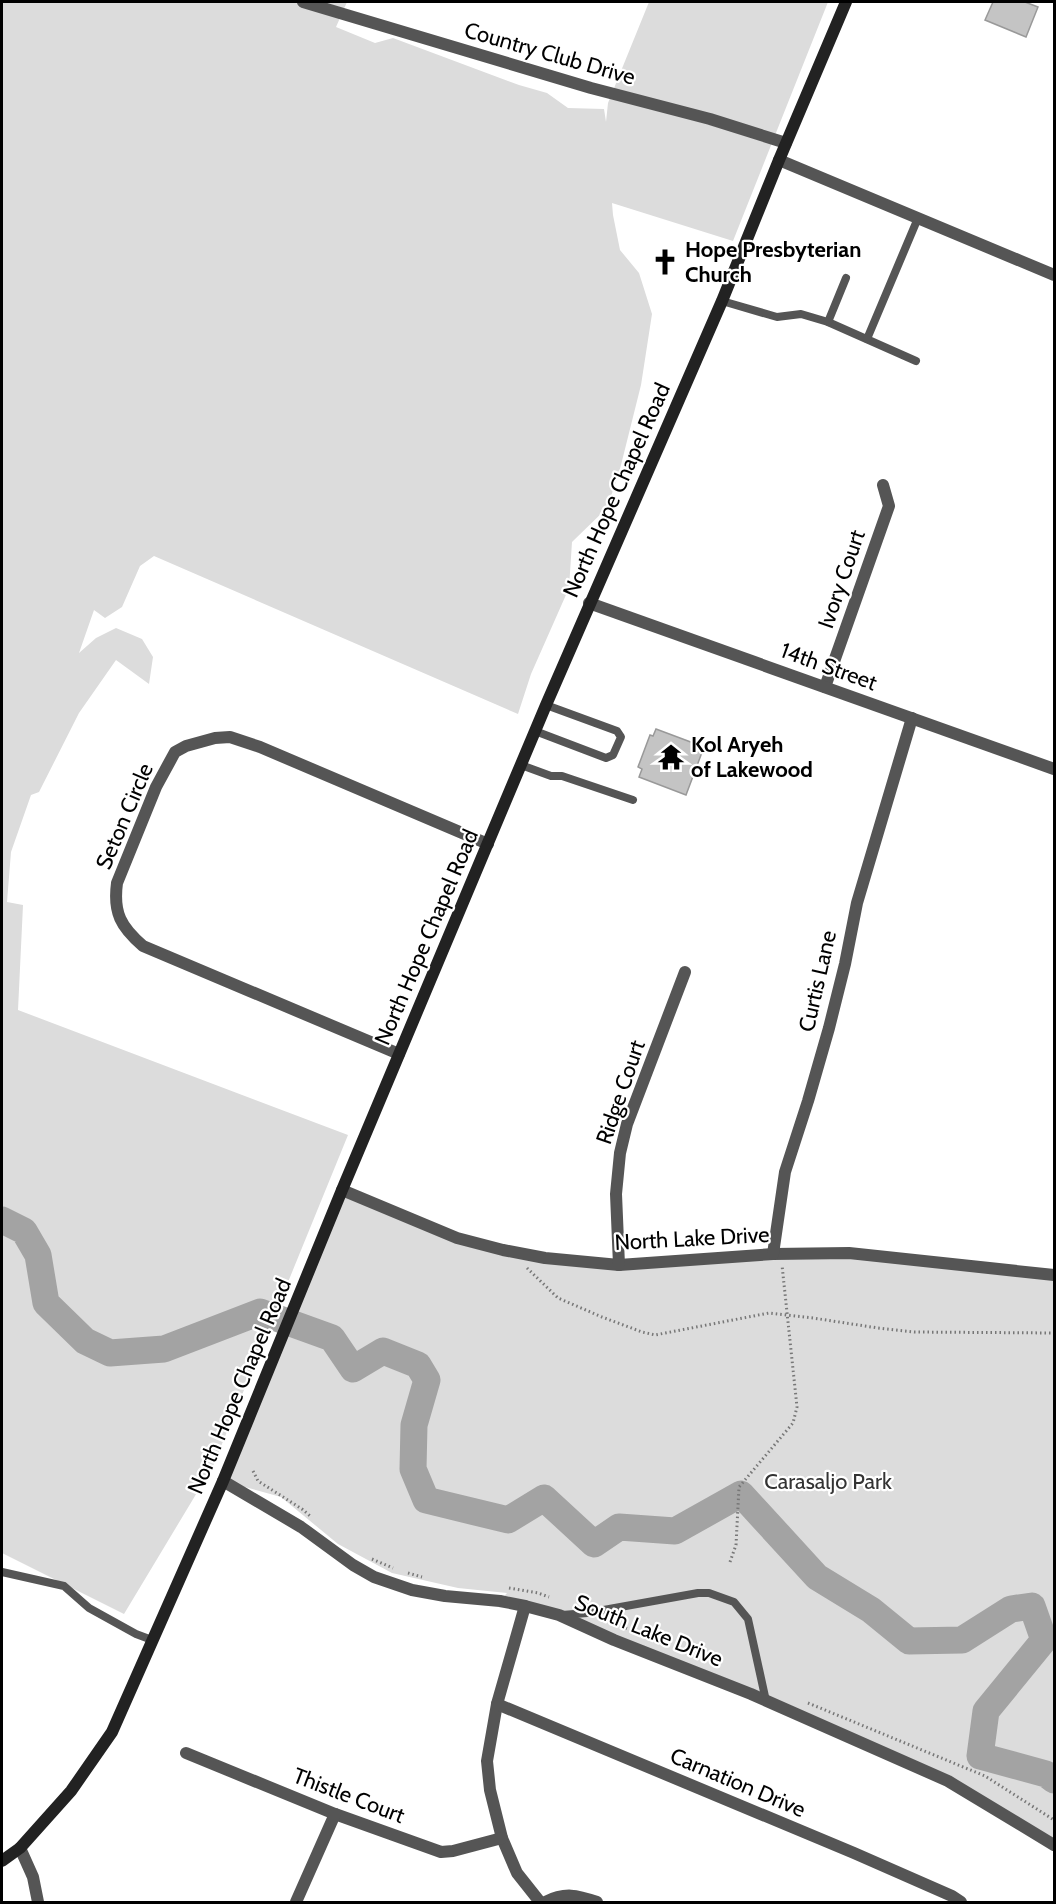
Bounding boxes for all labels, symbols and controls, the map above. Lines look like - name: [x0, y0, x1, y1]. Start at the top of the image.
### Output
- street label: Country Club Drive: [461, 16, 638, 91]
- place label: Hope Presbyterian Church: [685, 236, 861, 288]
- church icon: Hope Presbyterian Church: [650, 247, 680, 277]
- street label: North Hope Chapel Road: [557, 379, 676, 602]
- street label: Ivory Court: [812, 526, 871, 632]
- street label: 14th Street: [777, 637, 881, 697]
- place label: Kol Aryeh of Lakewood: [691, 731, 813, 783]
- temple icon: Kol Aryeh of Lakewood: [656, 742, 686, 772]
- street label: Seton Circle: [90, 759, 159, 873]
- street label: North Hope Chapel Road: [369, 825, 484, 1049]
- street label: Curtis Lane: [793, 928, 842, 1034]
- street label: Ridge Court: [590, 1036, 651, 1148]
- street label: North Lake Drive: [614, 1221, 770, 1256]
- street label: North Hope Chapel Road: [182, 1274, 297, 1498]
- park label: Carasaljo Park: [764, 1468, 892, 1495]
- street label: South Lake Drive: [571, 1588, 727, 1672]
- street label: Carnation Drive: [666, 1742, 810, 1823]
- street label: Thistle Court: [289, 1762, 409, 1829]

